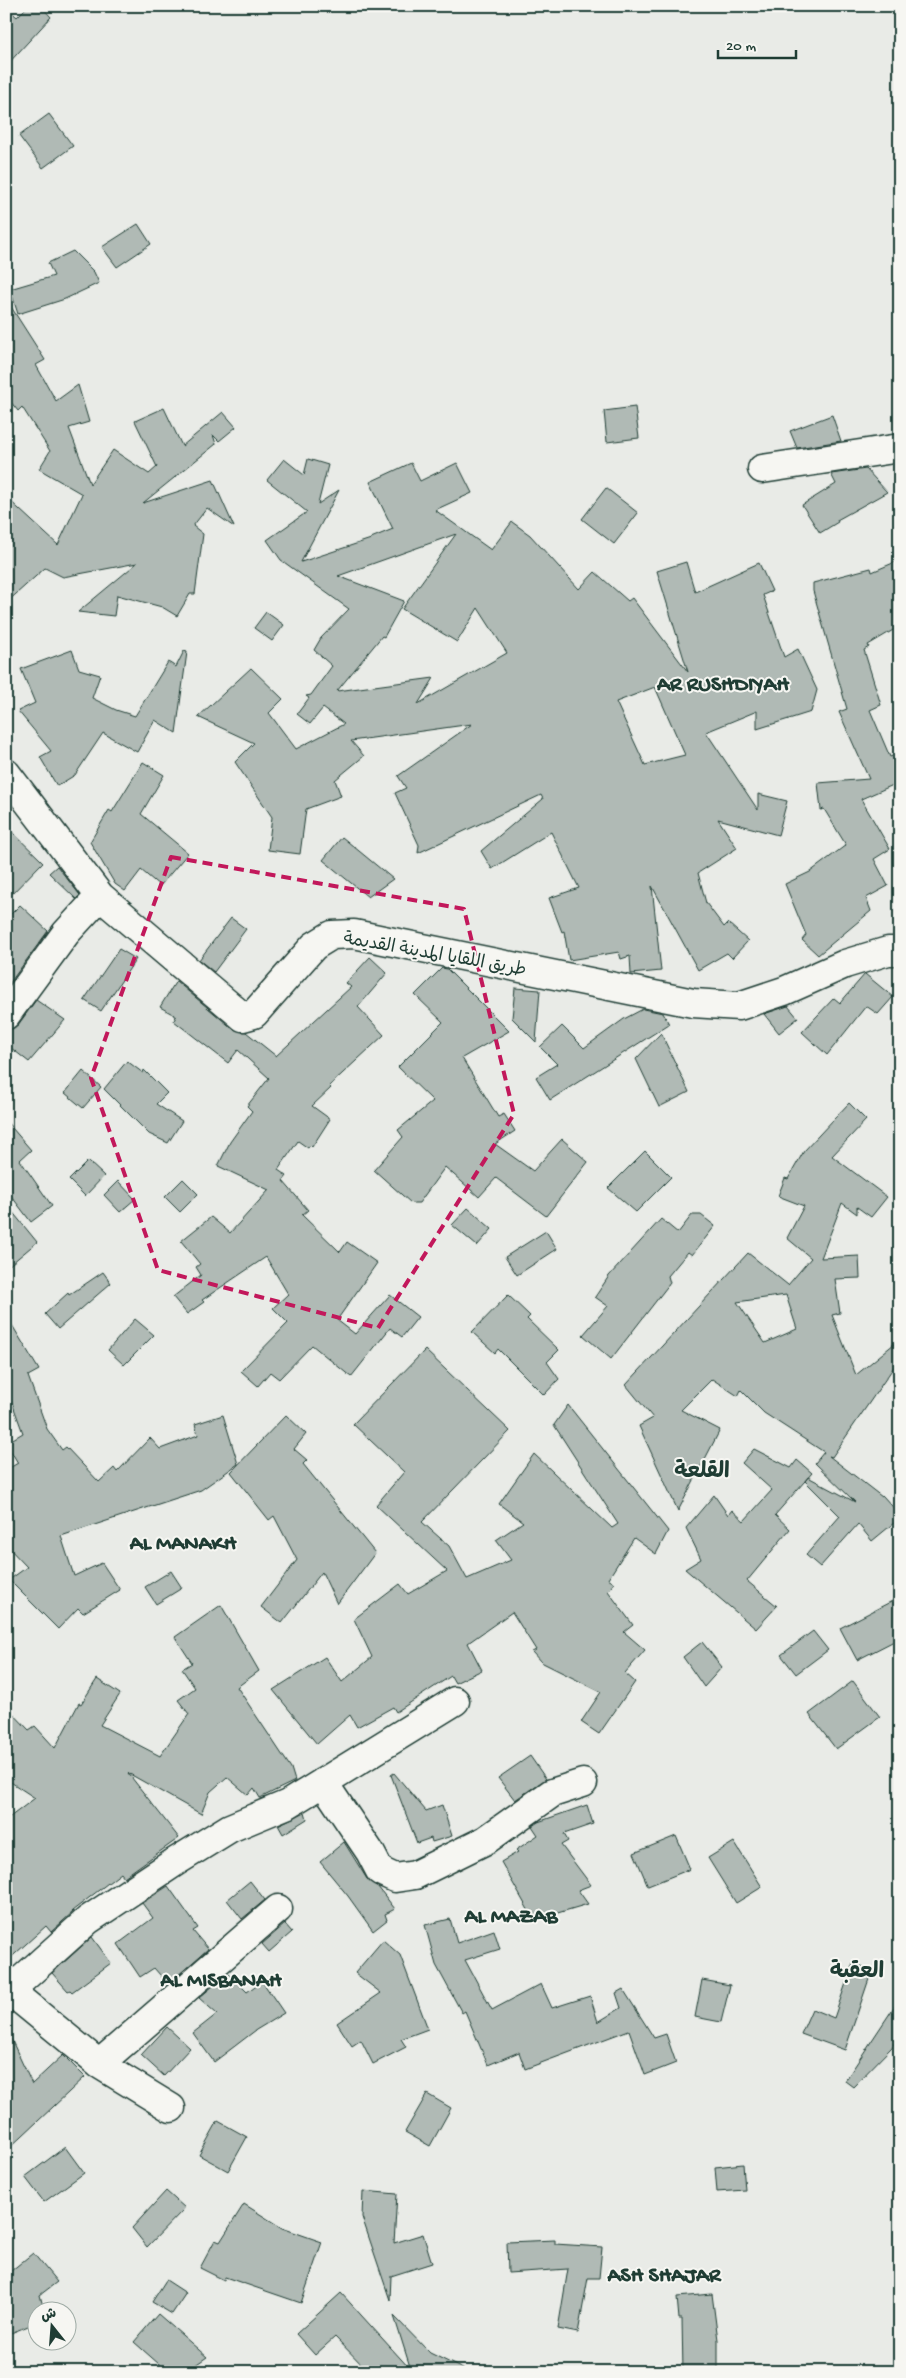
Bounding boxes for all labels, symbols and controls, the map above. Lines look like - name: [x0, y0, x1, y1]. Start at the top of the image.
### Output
- scale bar: [718, 28, 796, 60]
- text: 20 m: [726, 38, 756, 56]
- district label: AR RUSHDIYAH: [656, 673, 790, 699]
- street label: طريق اللقايا المدينة القديمة: [341, 929, 528, 982]
- district label: القلعة: [674, 1459, 730, 1486]
- district label: AL MANAKH: [129, 1532, 238, 1558]
- district label: AL MAZAB: [464, 1905, 559, 1931]
- district label: العقبة: [830, 1959, 884, 1986]
- district label: AL MISBANAH: [159, 1969, 283, 1995]
- district label: ASH SHAJAR: [607, 2264, 722, 2290]
- north arrow: [28, 2300, 78, 2350]
- text: ش: [39, 2306, 59, 2326]

